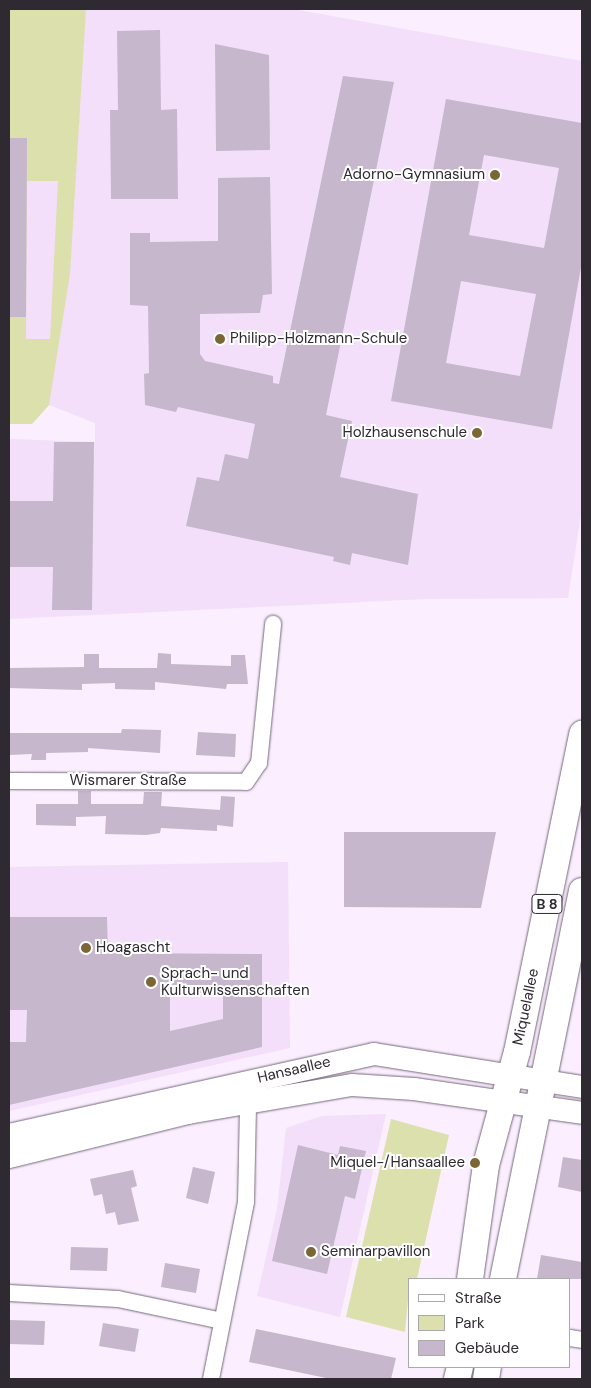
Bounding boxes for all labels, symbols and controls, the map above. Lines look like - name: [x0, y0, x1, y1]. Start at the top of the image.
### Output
- place label: Adorno-Gymnasium: [343, 166, 485, 184]
- marker: Adorno-Gymnasium: [489, 169, 501, 181]
- place label: Philipp-Holzmann-Schule: [230, 330, 407, 348]
- marker: Philipp-Holzmann-Schule: [214, 333, 226, 345]
- place label: Holzhausenschule: [342, 424, 467, 442]
- marker: Holzhausenschule: [471, 427, 483, 439]
- street label: Wismarer Straße: [69, 772, 187, 790]
- road number: B 8: [531, 892, 563, 916]
- place label: Hoagascht: [96, 939, 170, 957]
- marker: Hoagascht: [80, 942, 92, 954]
- place label: Sprach- und Kulturwissenschaften: [161, 964, 309, 999]
- street label: Miquelallee: [509, 967, 543, 1047]
- marker: Sprach- und Kulturwissenschaften: [145, 976, 157, 988]
- street label: Hansaallee: [256, 1053, 332, 1087]
- place label: Miquel-/Hansaallee: [330, 1154, 465, 1172]
- marker: Miquel-/Hansaallee: [469, 1157, 481, 1169]
- place label: Seminarpavillon: [321, 1243, 430, 1261]
- marker: Seminarpavillon: [305, 1246, 317, 1258]
- legend: [408, 1278, 571, 1368]
- text: Straße: [455, 1288, 502, 1308]
- text: Park: [455, 1313, 485, 1333]
- text: Gebäude: [455, 1338, 519, 1358]

